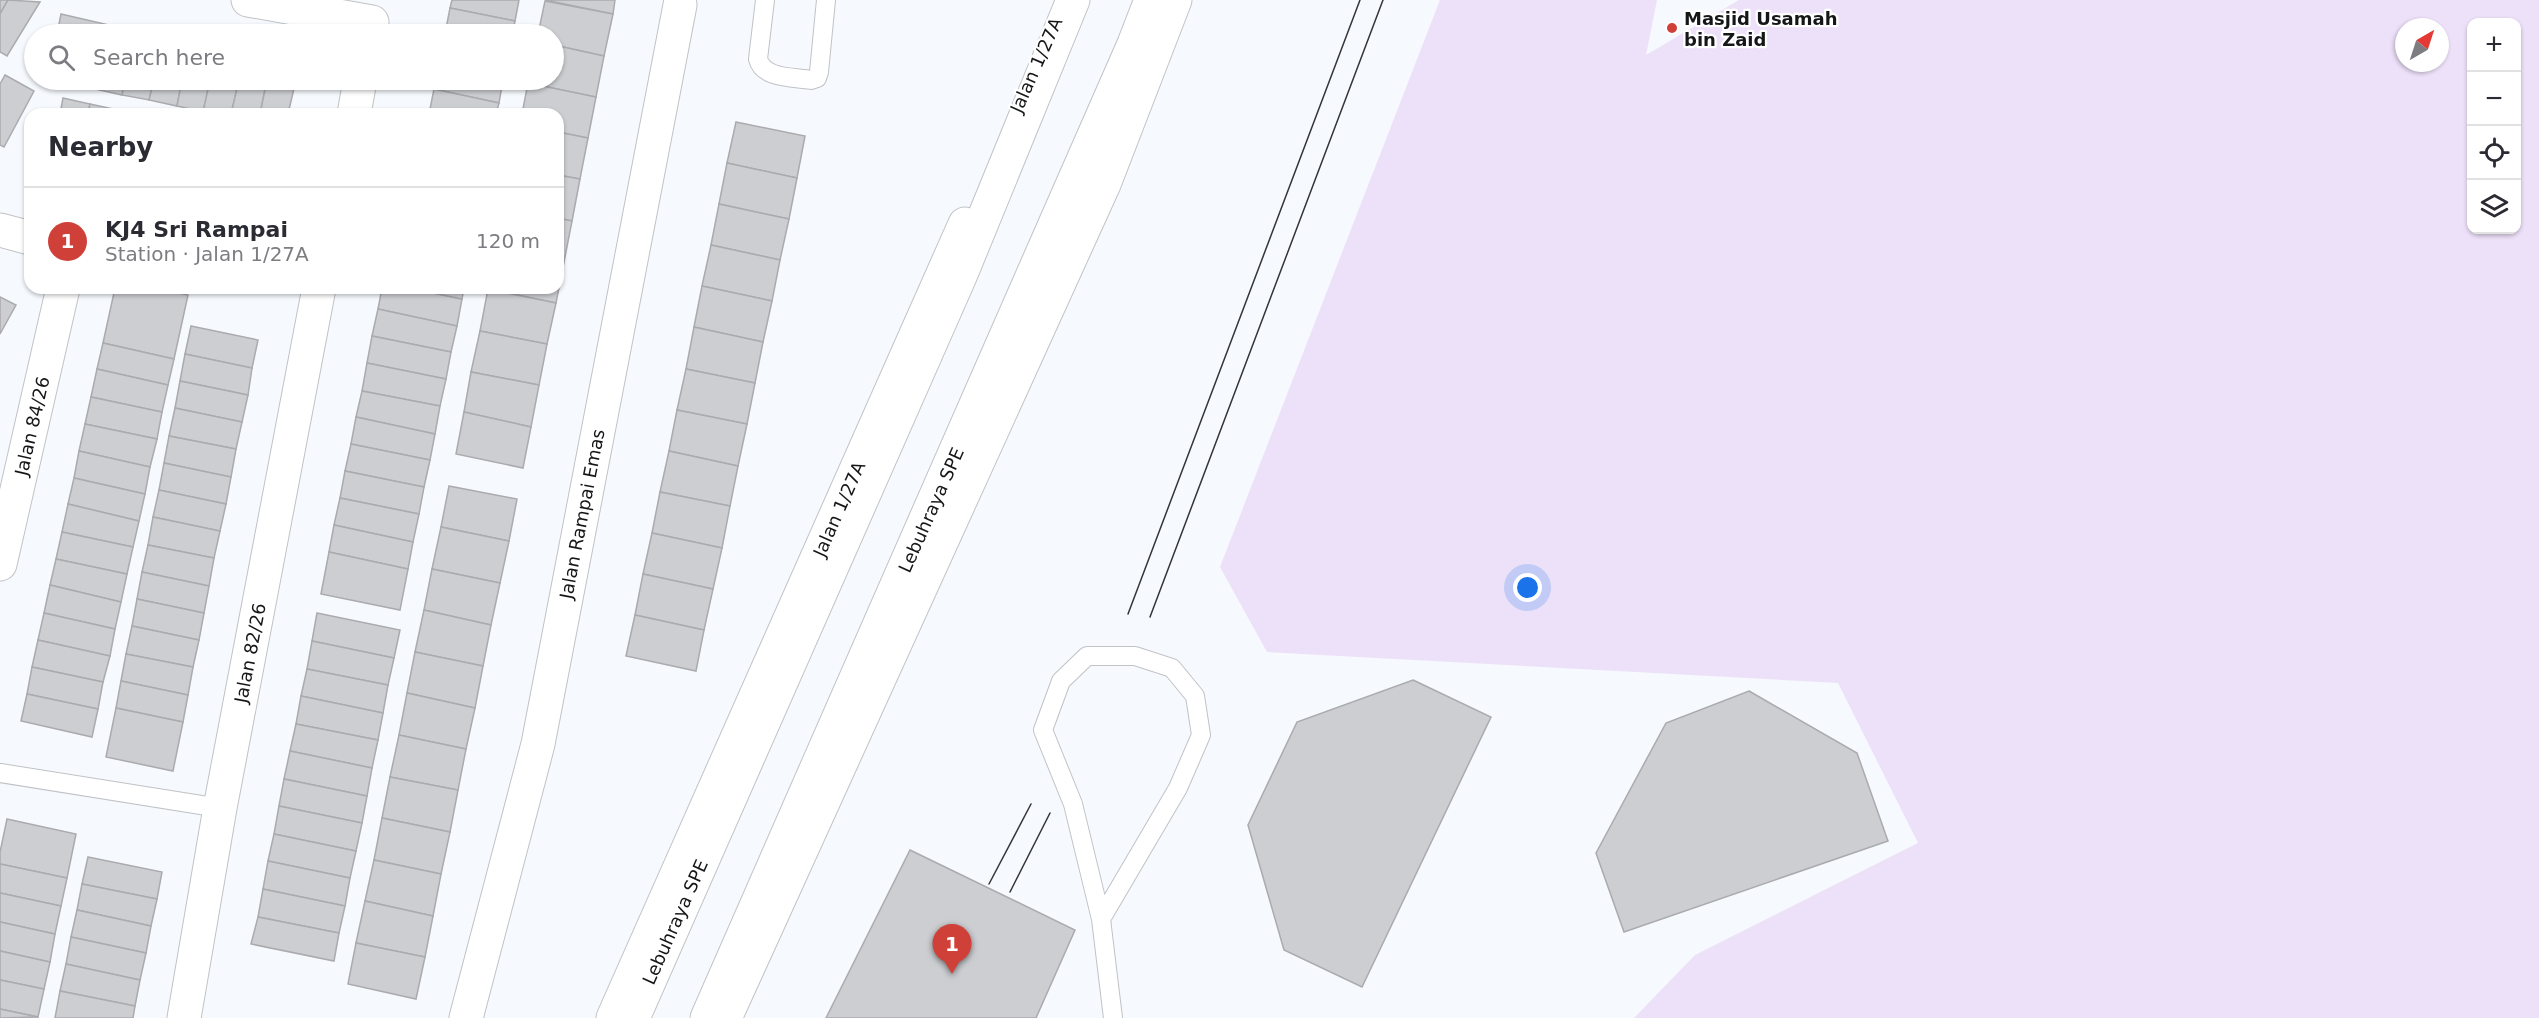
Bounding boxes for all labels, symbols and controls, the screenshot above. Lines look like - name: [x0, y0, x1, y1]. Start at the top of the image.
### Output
- place label: Masjid Usamah bin Zaid: [1684, 8, 1837, 50]
- street label: Jalan 1/27A: [1005, 13, 1067, 117]
- north arrow: [2395, 18, 2449, 72]
- map controls: [2467, 18, 2521, 234]
- button: +: [2467, 18, 2521, 72]
- marker: Masjid Usamah bin Zaid: [1665, 21, 1679, 35]
- search box: [24, 24, 564, 90]
- icon: search: [45, 41, 78, 74]
- text: Search here: [93, 45, 225, 70]
- button: −: [2467, 72, 2521, 126]
- button: locate: [2467, 126, 2521, 180]
- text: Nearby: [48, 132, 153, 162]
- button: layers: [2467, 180, 2521, 234]
- text: KJ4 Sri Rampai: [105, 217, 288, 242]
- text: 1: [61, 229, 74, 253]
- text: 120 m: [476, 229, 540, 253]
- text: Station · Jalan 1/27A: [105, 242, 309, 266]
- street label: Jalan 84/26: [10, 374, 54, 479]
- street label: Jalan Rampai Emas: [555, 427, 609, 602]
- street label: Lebuhraya SPE: [894, 444, 968, 576]
- street label: Jalan 1/27A: [808, 457, 870, 561]
- your location: [1513, 573, 1542, 602]
- street label: Jalan 82/26: [230, 601, 270, 706]
- street label: Lebuhraya SPE: [638, 856, 712, 988]
- pin: 1: [932, 924, 972, 974]

